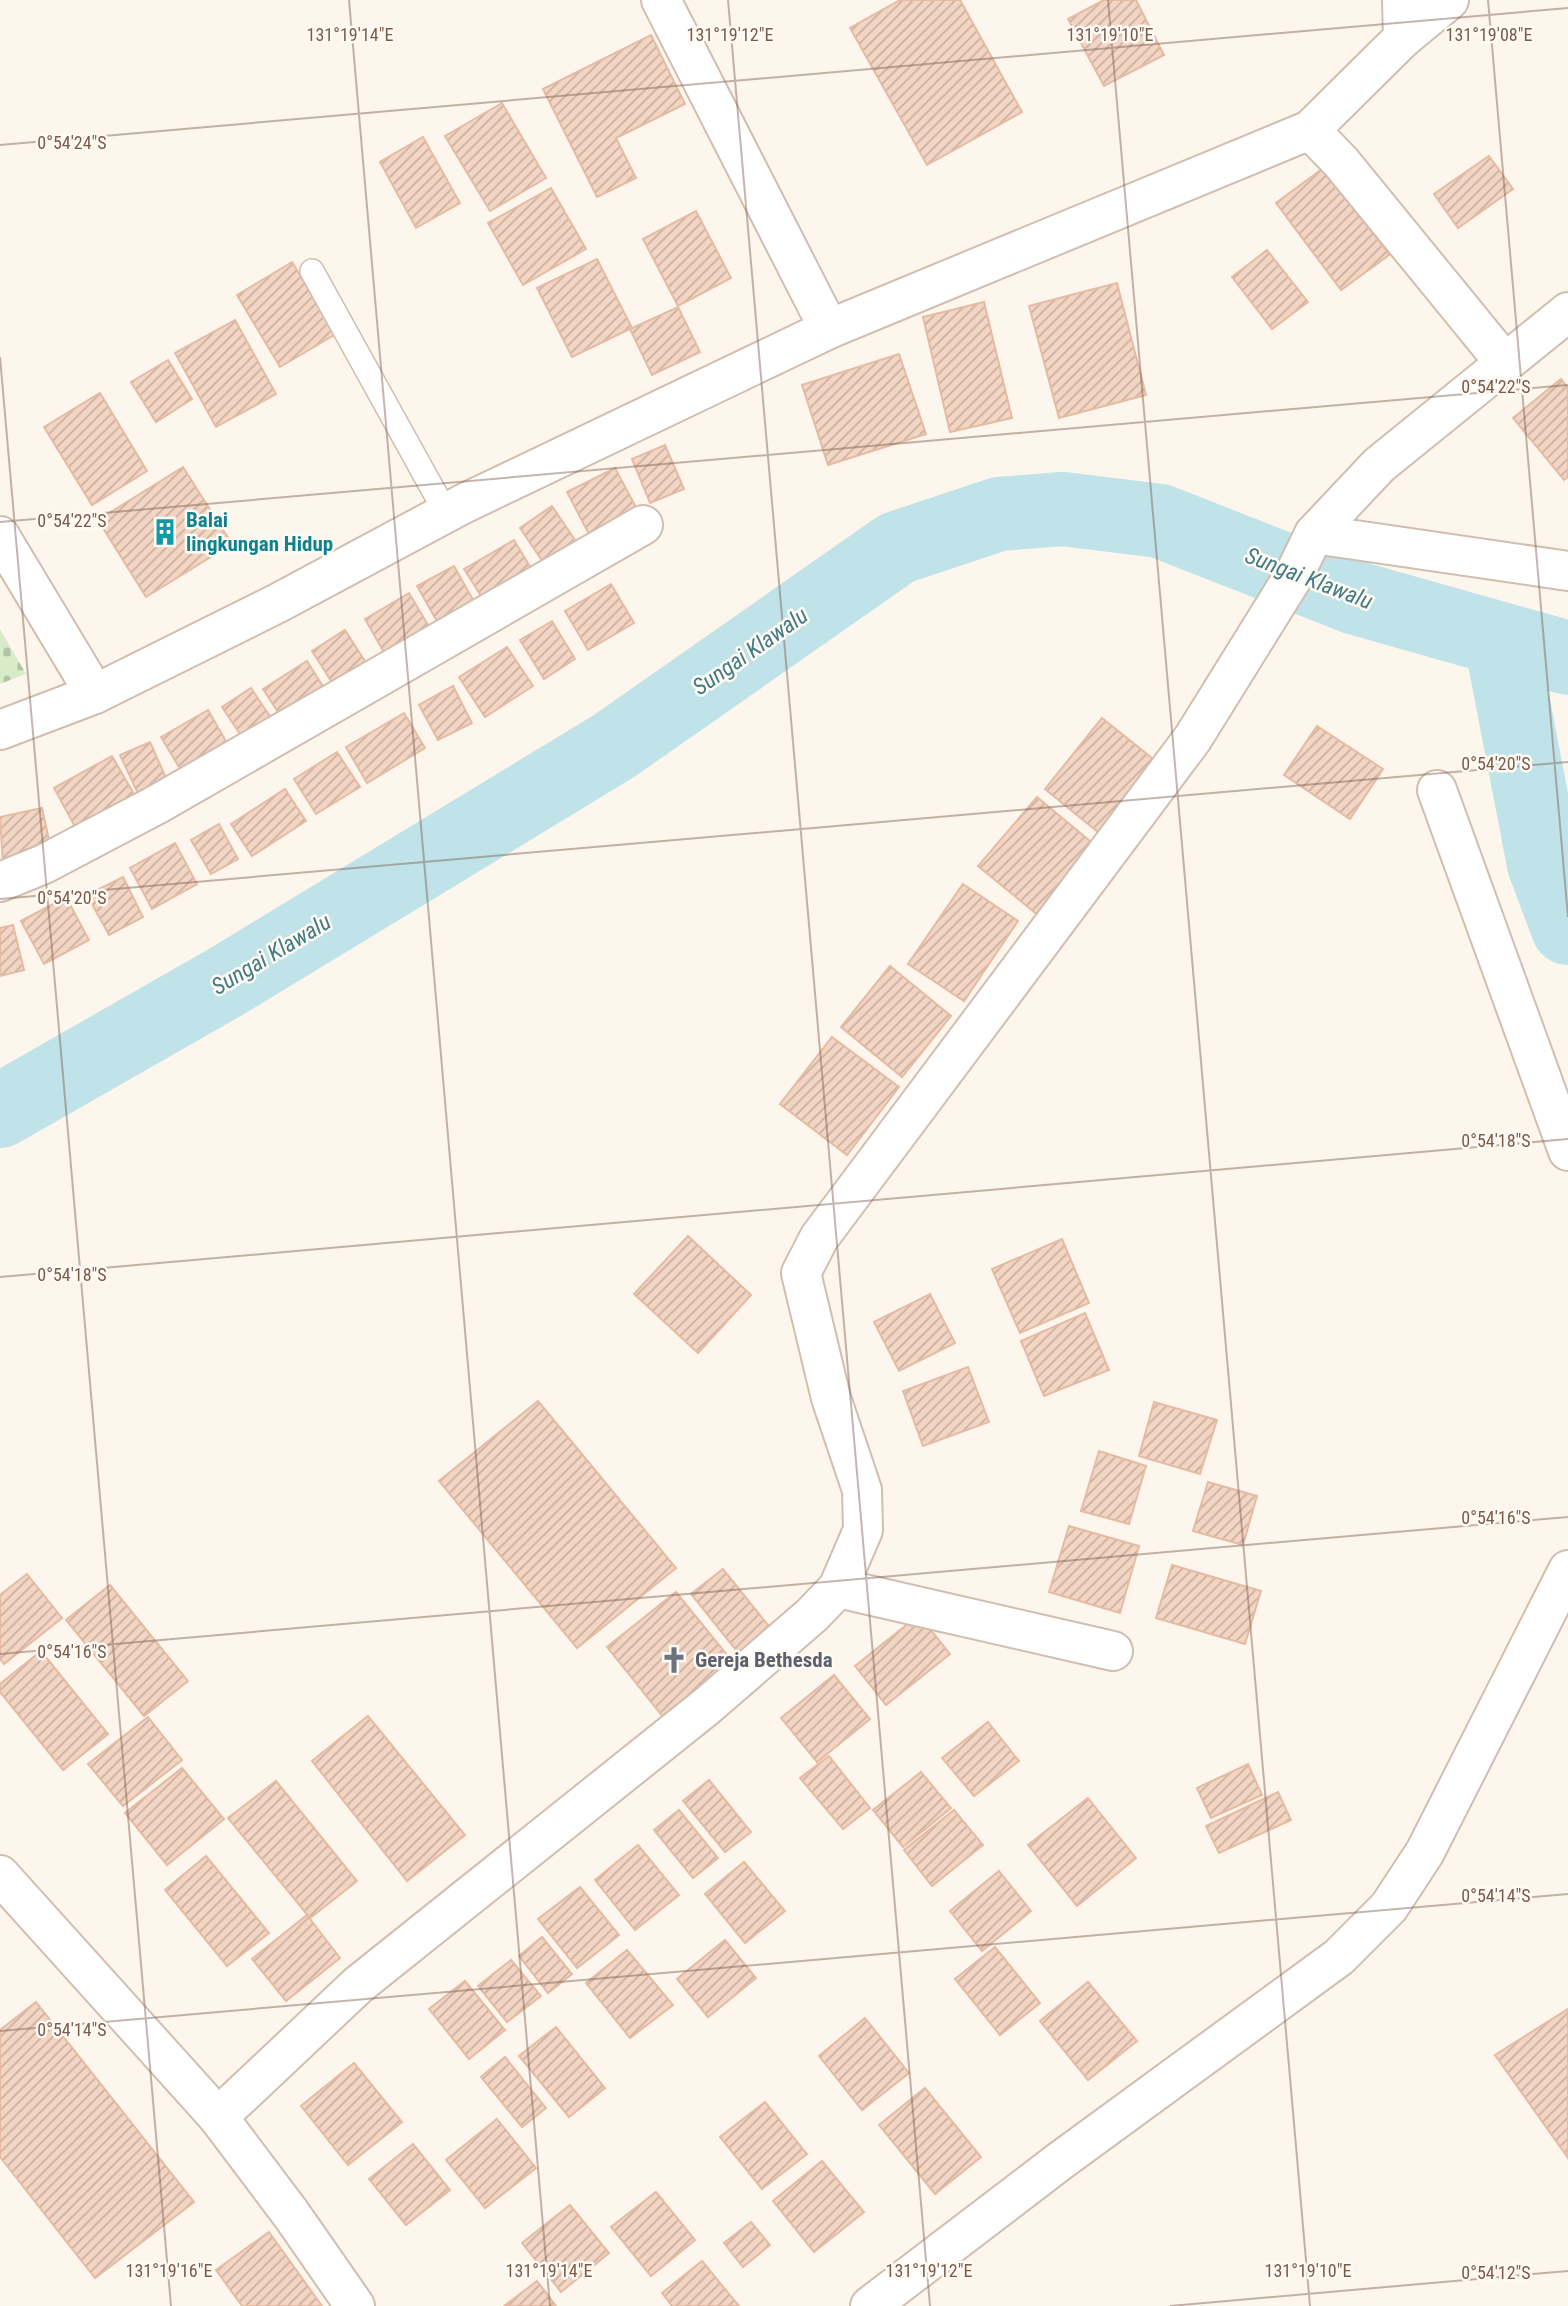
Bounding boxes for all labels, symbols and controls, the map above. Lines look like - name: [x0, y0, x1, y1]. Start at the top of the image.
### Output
- text: 131°19'14"E: [307, 24, 393, 45]
- text: 131°19'12"E: [687, 24, 773, 45]
- text: 131°19'10"E: [1067, 24, 1153, 45]
- text: 131°19'08"E: [1446, 24, 1532, 45]
- text: 0°54'24"S: [37, 132, 107, 153]
- text: 0°54'22"S: [1461, 376, 1531, 397]
- place label: Balai lingkungan Hidup: [186, 508, 333, 556]
- text: 0°54'22"S: [37, 510, 107, 531]
- building icon: Balai lingkungan Hidup: [150, 517, 180, 547]
- water label: Sungai Klawalu: [1241, 542, 1377, 615]
- water label: Sungai Klawalu: [688, 602, 813, 701]
- text: 0°54'20"S: [1461, 753, 1531, 774]
- text: 0°54'20"S: [37, 887, 107, 908]
- water label: Sungai Klawalu: [207, 908, 336, 1001]
- text: 0°54'18"S: [1461, 1130, 1531, 1151]
- text: 0°54'18"S: [37, 1264, 107, 1285]
- text: 0°54'16"S: [1461, 1507, 1531, 1528]
- text: 0°54'16"S: [37, 1641, 107, 1662]
- church icon: Gereja Bethesda: [659, 1645, 689, 1675]
- place label: Gereja Bethesda: [695, 1648, 833, 1672]
- text: 0°54'14"S: [1461, 1885, 1531, 1906]
- text: 0°54'14"S: [37, 2019, 107, 2040]
- text: 131°19'16"E: [126, 2260, 212, 2281]
- text: 131°19'14"E: [506, 2260, 592, 2281]
- text: 131°19'12"E: [886, 2260, 972, 2281]
- text: 131°19'10"E: [1265, 2260, 1351, 2281]
- text: 0°54'12"S: [1461, 2262, 1531, 2283]

